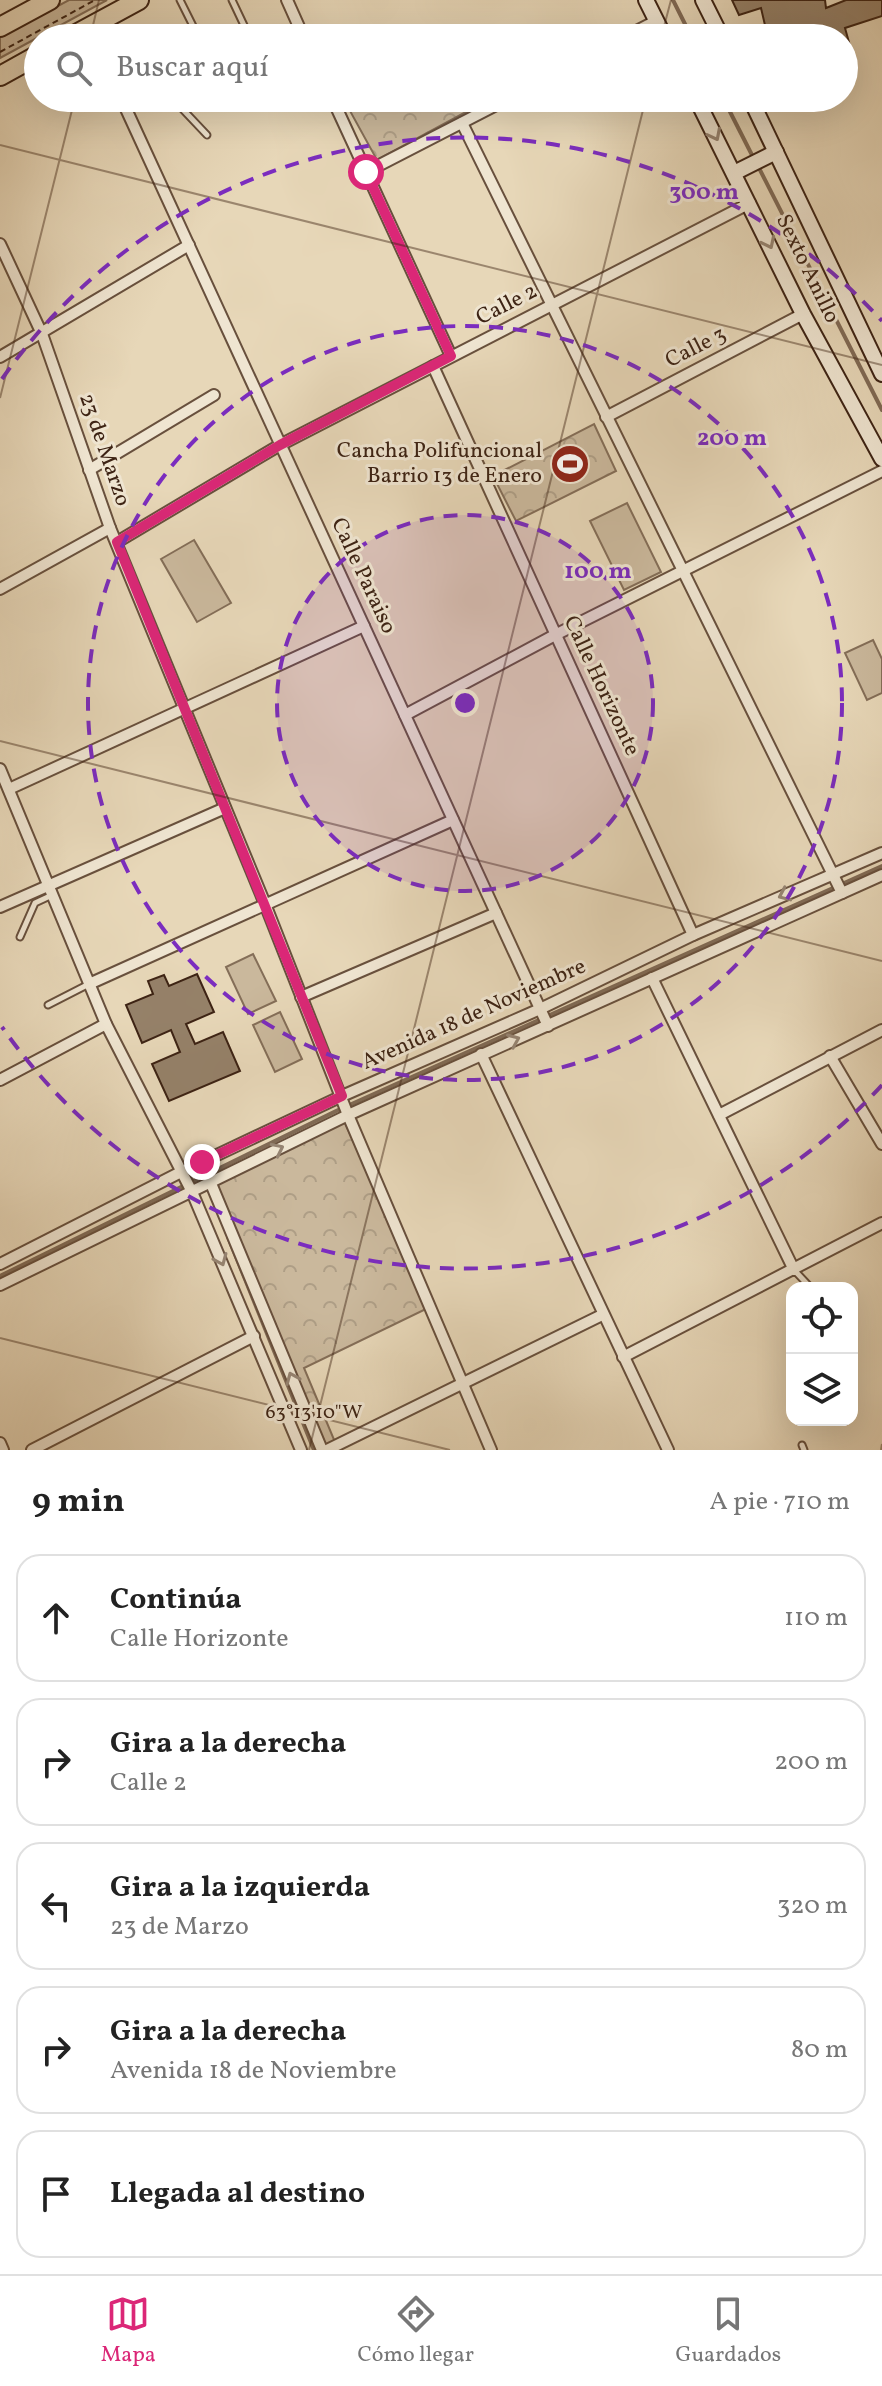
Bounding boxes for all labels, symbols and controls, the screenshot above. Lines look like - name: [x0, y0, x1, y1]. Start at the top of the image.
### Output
- search box: [24, 24, 858, 112]
- icon: search: [52, 46, 96, 90]
- text: Buscar aquí: [116, 47, 269, 89]
- one-way arrow: [705, 127, 720, 142]
- route start: [348, 154, 384, 190]
- text: 300 m: [669, 176, 739, 210]
- street label: Sexto Anillo: [767, 209, 847, 329]
- one-way arrow: [759, 234, 775, 249]
- street label: Calle 2: [471, 276, 543, 334]
- street label: Calle 3: [660, 320, 732, 376]
- street label: 23 de Marzo: [70, 389, 138, 511]
- text: 200 m: [697, 422, 767, 456]
- place label: Cancha Polifuncional Barrio 13 de Enero: [337, 436, 542, 492]
- sports icon: Cancha Polifuncional Barrio 13 de Enero: [549, 443, 591, 485]
- street label: Calle Paraiso: [323, 513, 403, 639]
- text: 100 m: [564, 555, 632, 589]
- street label: Calle Horizonte: [555, 611, 647, 761]
- centre of rings: [451, 689, 479, 717]
- one-way arrow: [778, 885, 793, 901]
- street label: Avenida 18 de Noviembre: [357, 952, 591, 1078]
- one-way arrow: [506, 1034, 520, 1050]
- one-way arrow: [269, 1143, 284, 1159]
- route end: [184, 1144, 220, 1180]
- one-way arrow: [212, 1252, 228, 1266]
- map controls: [786, 1282, 858, 1426]
- button: locate: [786, 1282, 858, 1354]
- button: layers: [786, 1354, 858, 1426]
- one-way arrow: [286, 1372, 302, 1386]
- text: 63°13'10"W: [266, 1399, 362, 1427]
- text: 9 min: [32, 1479, 125, 1526]
- text: A pie · 710 m: [709, 1484, 850, 1520]
- text: Continúa: [110, 1579, 242, 1621]
- icon: ahead: [34, 1596, 78, 1640]
- text: 110 m: [784, 1600, 848, 1636]
- text: Calle Horizonte: [110, 1621, 289, 1657]
- text: Gira a la derecha: [110, 1723, 346, 1765]
- icon: right: [34, 1740, 78, 1784]
- text: 200 m: [774, 1744, 848, 1780]
- text: Calle 2: [110, 1765, 187, 1801]
- text: Gira a la izquierda: [110, 1867, 370, 1909]
- icon: left: [34, 1884, 78, 1928]
- text: 320 m: [777, 1888, 848, 1924]
- text: 23 de Marzo: [110, 1909, 249, 1945]
- text: Gira a la derecha: [110, 2011, 346, 2053]
- icon: right: [34, 2028, 78, 2072]
- text: 80 m: [791, 2032, 848, 2068]
- text: Avenida 18 de Noviembre: [110, 2053, 397, 2089]
- icon: arrive: [34, 2172, 78, 2216]
- text: Llegada al destino: [110, 2173, 365, 2215]
- tab: Mapa: [101, 2292, 156, 2371]
- tab: Cómo llegar: [357, 2292, 474, 2371]
- tab: Guardados: [676, 2292, 781, 2371]

